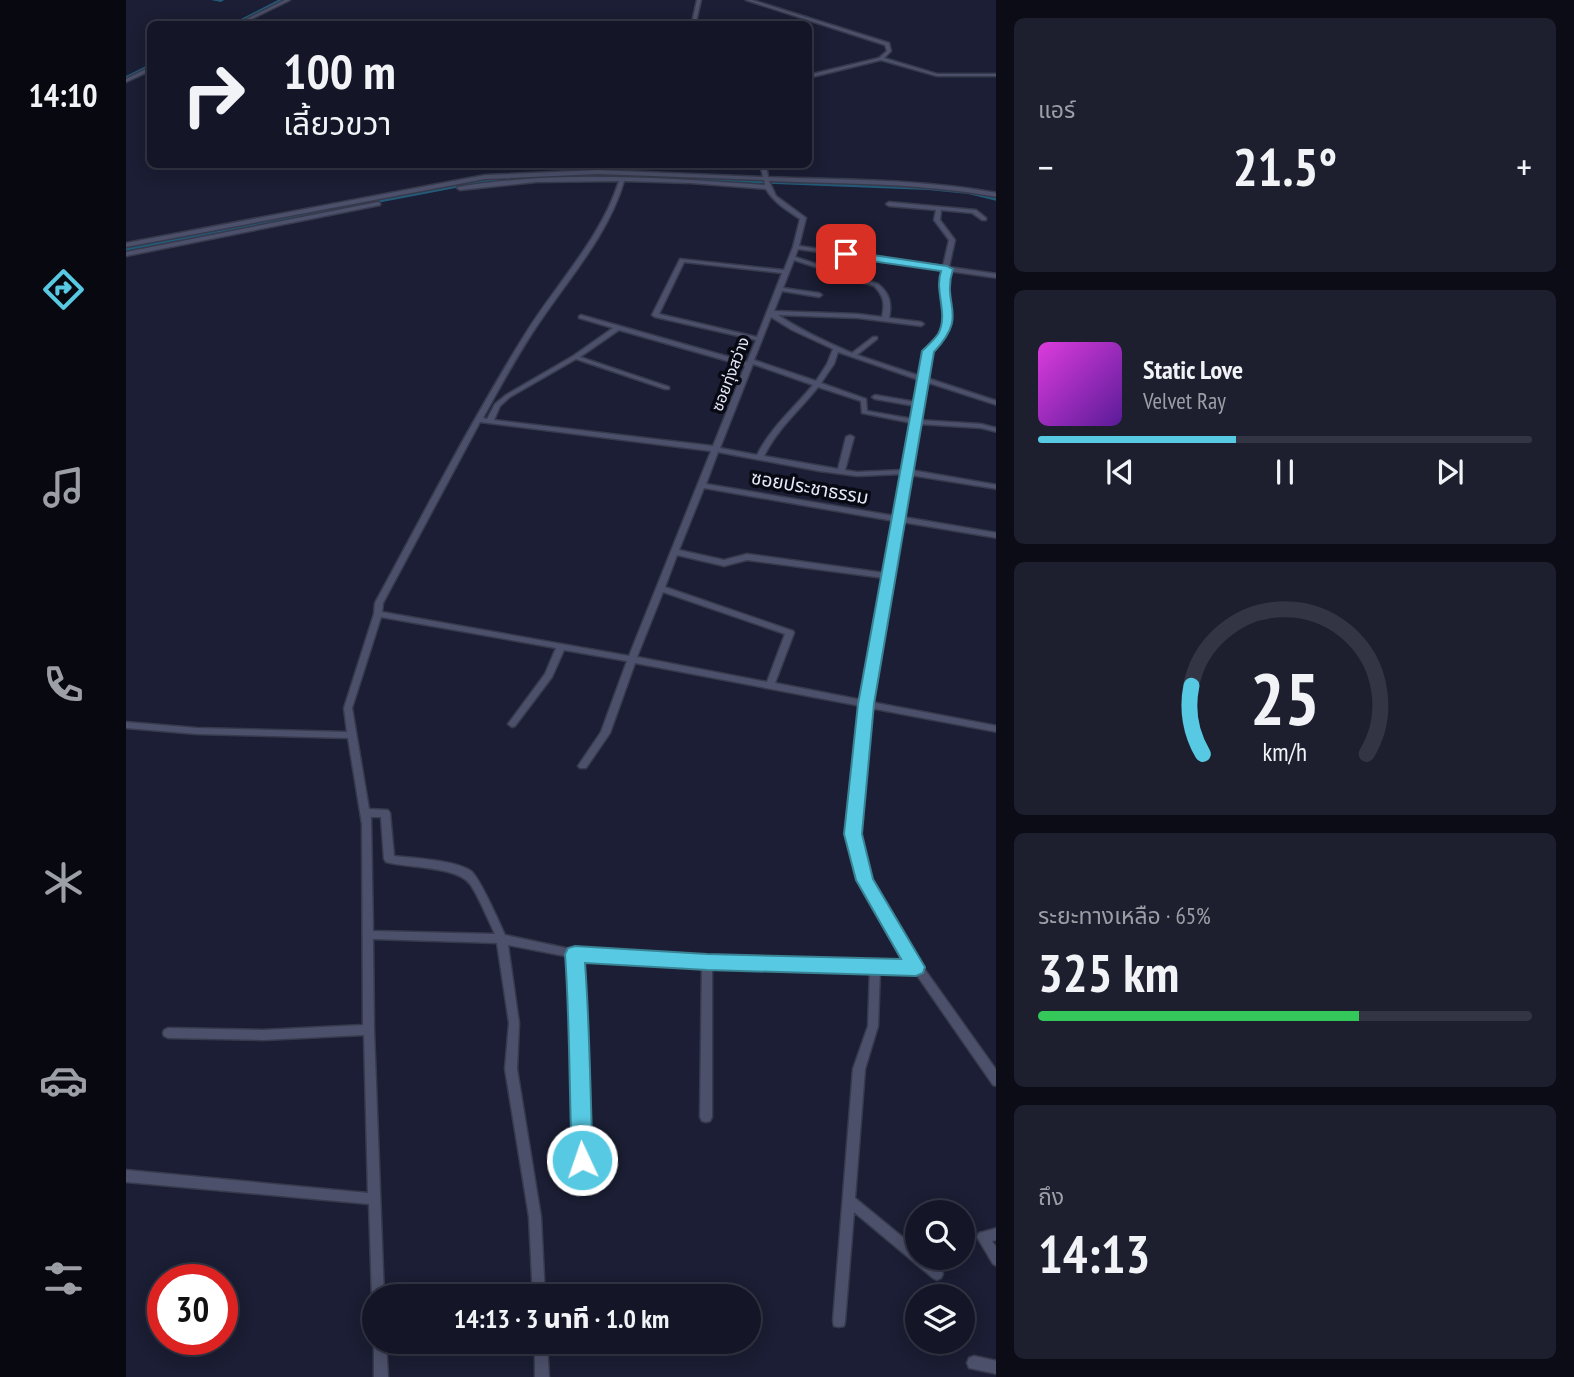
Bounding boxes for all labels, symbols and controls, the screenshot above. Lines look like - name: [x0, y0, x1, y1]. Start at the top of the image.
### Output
- text: 100 m: [283, 39, 396, 103]
- icon: right: [168, 49, 259, 140]
- text: 14:10: [28, 74, 98, 116]
- text: แอร์: [1038, 95, 1075, 124]
- text: เลี้ยวขวา: [283, 102, 391, 144]
- text: 21.5°: [1233, 133, 1337, 200]
- text: −: [1038, 142, 1054, 191]
- text: +: [1516, 142, 1532, 191]
- pin: [816, 224, 876, 284]
- icon: arrive: [827, 235, 865, 273]
- icon: directions: [39, 265, 88, 314]
- street label: ซอยทุ่งสว่าง: [707, 334, 753, 414]
- text: Static Love: [1143, 353, 1243, 386]
- text: Velvet Ray: [1143, 386, 1226, 415]
- icon: previous: [1101, 453, 1139, 491]
- icon: pause: [1266, 453, 1304, 491]
- icon: next: [1431, 453, 1469, 491]
- icon: music: [39, 463, 88, 512]
- street label: ซอยประชาธรรม: [749, 465, 871, 509]
- text: 25: [1250, 651, 1320, 745]
- icon: phone: [39, 660, 88, 709]
- text: km/h: [1263, 736, 1307, 768]
- icon: climate: [39, 858, 88, 907]
- text: ระยะทางเหลือ · 65%: [1038, 901, 1211, 930]
- text: 325 km: [1038, 939, 1179, 1006]
- icon: car: [39, 1056, 88, 1105]
- position arrow: [545, 1123, 619, 1197]
- text: ถึง: [1038, 1182, 1064, 1211]
- map controls: [905, 1200, 975, 1354]
- button: search: [905, 1200, 975, 1270]
- text: 14:13: [1038, 1220, 1150, 1287]
- icon: filters: [39, 1254, 88, 1303]
- speed limit sign: 30: [147, 1264, 238, 1355]
- button: layers: [905, 1284, 975, 1354]
- text: 14:13 · 3 นาที · 1.0 km: [454, 1302, 669, 1335]

